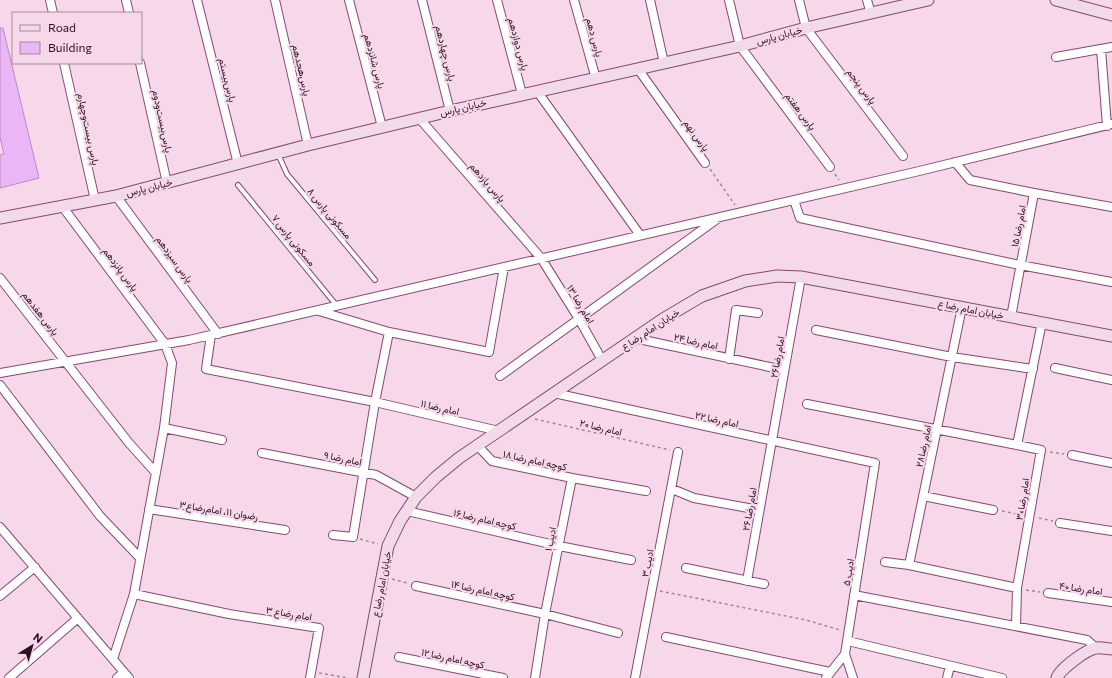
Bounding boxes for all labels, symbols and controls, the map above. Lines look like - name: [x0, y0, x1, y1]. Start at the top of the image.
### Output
- legend: [12, 12, 142, 64]
- street label: پارس‌‌ دوازدهم: [504, 16, 532, 72]
- street label: پارس‌‌ دهم: [582, 16, 606, 58]
- text: Road: [48, 20, 76, 34]
- street label: خیابان پارس: [755, 23, 804, 49]
- street label: پارس‌‌ چهاردهم: [431, 24, 459, 83]
- street label: پارس‌‌ شانزدهم: [360, 32, 388, 90]
- text: Building: [48, 40, 92, 54]
- street label: پارس‌‌هجدهم: [288, 43, 314, 97]
- street label: پارس‌بیستم: [215, 57, 239, 104]
- street label: پارس‌‌ پنجم: [843, 66, 879, 107]
- street label: پارس‌بیست‌و‌دوم: [149, 88, 176, 154]
- street label: پارس‌‌ هفتم: [781, 90, 819, 133]
- street label: پارس بیست‌وچهارم: [74, 92, 103, 167]
- street label: خیابان پارس: [439, 96, 488, 120]
- street label: پارس‌‌ نهم: [680, 117, 713, 154]
- street label: پارس‌‌ یازدهم: [466, 160, 508, 206]
- street label: خیابان پارس: [125, 175, 174, 200]
- street label: مسکونی پارس ۸: [304, 185, 355, 242]
- street label: ۱۵ امام رضا: [1008, 204, 1029, 248]
- street label: مسکونی ‌پارس ۷: [268, 212, 318, 269]
- street label: پارس‌ سیزدهم: [152, 233, 196, 286]
- street label: پارس‌ پانزدهم: [99, 245, 141, 295]
- street label: امام رضا ۱۳: [564, 282, 597, 326]
- street label: پارس‌ هفدهم: [18, 289, 62, 339]
- street label: خیابان امام رضا ع: [937, 297, 1005, 322]
- street label: خیابان امام رضا ع: [619, 306, 682, 353]
- street label: امام رضا ۲۴: [673, 330, 719, 352]
- street label: امام رضا۲۶: [767, 335, 788, 379]
- street label: امام رضا ۱۱: [419, 397, 461, 418]
- street label: امام رضا ۲۲: [694, 409, 740, 430]
- street label: امام رضا ۲۰: [578, 416, 623, 439]
- street label: امام رضا۲۸: [913, 424, 934, 468]
- street label: کوچه امام رضا ۱۸: [501, 447, 569, 475]
- street label: امام رضا ۹: [323, 448, 363, 469]
- street label: امام رضا۳۰: [1013, 477, 1032, 521]
- street label: امام رضا ۲۶: [739, 486, 760, 532]
- street label: رضوان ۱۱، امام‌رضا‌ع‌۳: [179, 498, 259, 523]
- street label: کوچه امام رضا ۱۶: [452, 506, 518, 534]
- street label: ادیب ۱: [542, 526, 559, 552]
- street label: ادیب ۳: [638, 548, 657, 578]
- street label: خیابان امام رضا ع: [369, 550, 394, 618]
- street label: ادیب ۵: [840, 558, 857, 587]
- street label: کوچه امام رضا ۱۴: [450, 577, 517, 605]
- street label: امام رضا ۴۰: [1058, 579, 1103, 598]
- street label: امام رضا‌ع ۳: [265, 603, 313, 624]
- north arrow: [12, 626, 52, 666]
- text: N: [31, 630, 46, 645]
- street label: کوچه امام رضا ۱۲: [420, 645, 486, 673]

